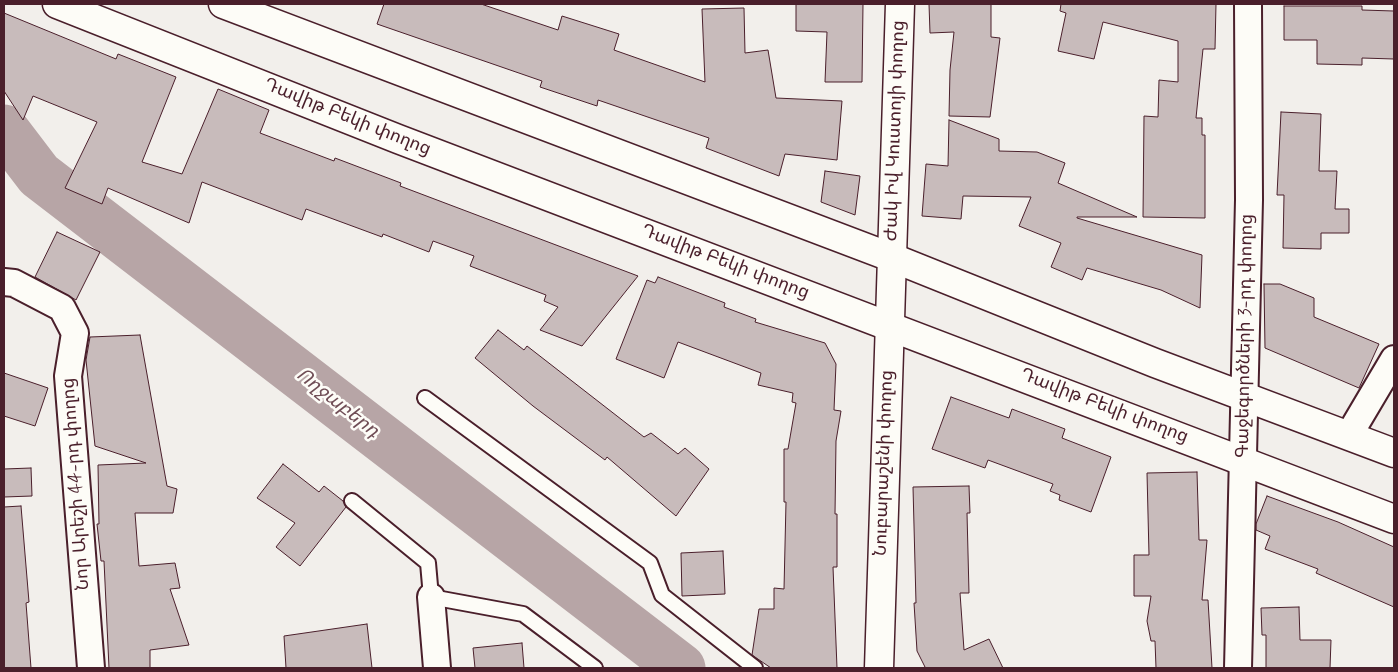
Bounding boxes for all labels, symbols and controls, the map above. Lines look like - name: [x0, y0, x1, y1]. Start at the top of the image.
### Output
- street label: Ժակ Իվ Կուստոյի փողոց: [881, 20, 911, 242]
- street label: Դավիթ Բեկի փողոց: [260, 75, 434, 161]
- street label: Գաջեգործների 3-րդ փողոց: [1233, 214, 1259, 458]
- street label: Դավիթ Բեկի փողոց: [638, 221, 812, 305]
- water label: Ողջաբերդ: [291, 364, 383, 444]
- street label: Դավիթ Բեկի փողոց: [1017, 365, 1191, 449]
- street label: Նուբարաշենի փողոց: [871, 370, 899, 556]
- street label: Նոր Արեշի 44-րդ փողոց: [59, 377, 95, 591]

